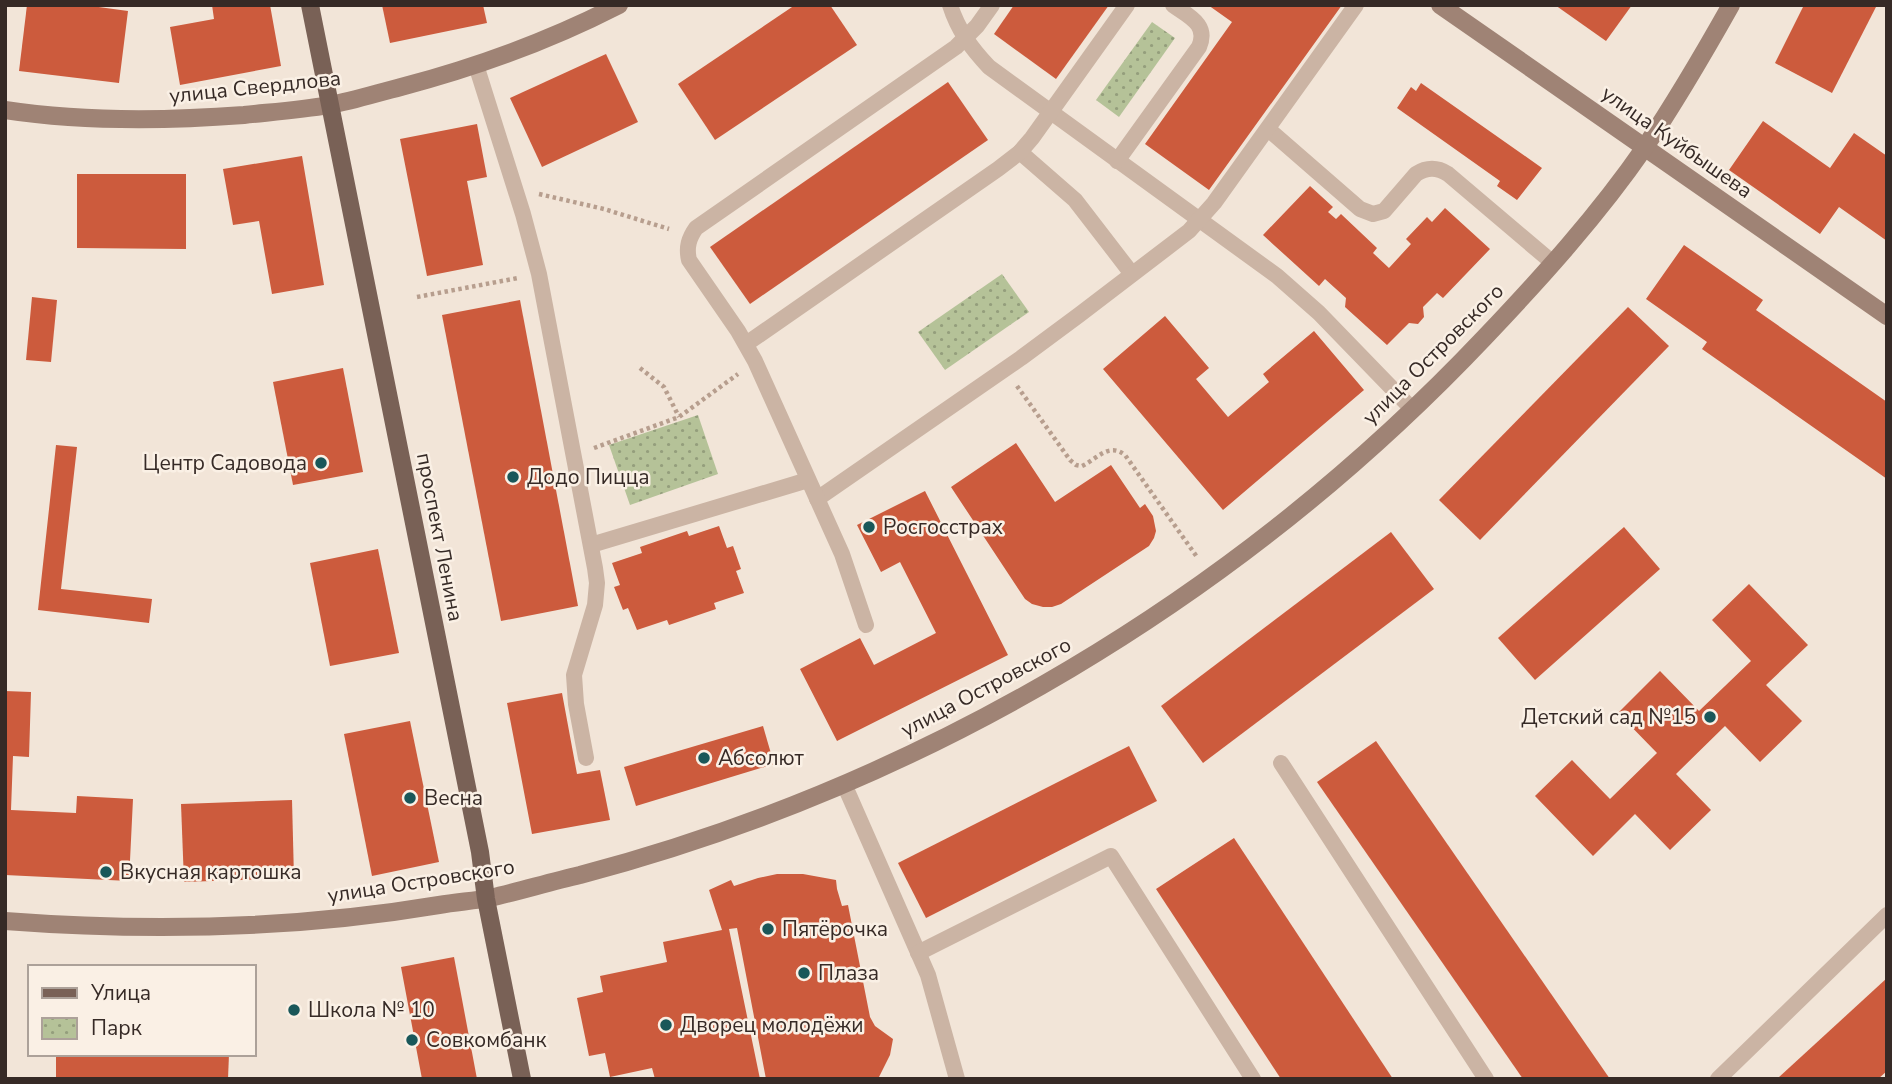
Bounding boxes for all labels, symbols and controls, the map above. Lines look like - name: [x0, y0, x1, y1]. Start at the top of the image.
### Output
- street label: улица Свердлова: [168, 64, 342, 110]
- street label: улица Куйбышева: [1596, 79, 1758, 205]
- street label: улица Островского: [1356, 277, 1510, 431]
- place label: Центр Садовода: [143, 449, 307, 477]
- street label: проспект Ленина: [410, 450, 470, 624]
- marker: Центр Садовода: [313, 455, 329, 471]
- place label: Додо Пицца: [527, 463, 650, 491]
- marker: Додо Пицца: [505, 469, 521, 485]
- place label: Росгосстрах: [883, 513, 1003, 541]
- marker: Росгосстрах: [861, 519, 877, 535]
- street label: улица Островского: [896, 630, 1076, 744]
- place label: Детский сад №15: [1521, 703, 1696, 731]
- marker: Детский сад №15: [1702, 709, 1718, 725]
- place label: Абсолют: [718, 744, 805, 772]
- marker: Абсолют: [696, 750, 712, 766]
- place label: Весна: [424, 784, 483, 812]
- marker: Весна: [402, 790, 418, 806]
- street label: улица Островского: [325, 852, 517, 910]
- place label: Вкусная картошка: [120, 858, 302, 886]
- marker: Вкусная картошка: [98, 864, 114, 880]
- place label: Пятёрочка: [782, 915, 888, 943]
- marker: Пятёрочка: [760, 921, 776, 937]
- place label: Плаза: [818, 959, 879, 987]
- legend: [28, 965, 256, 1056]
- marker: Плаза: [796, 965, 812, 981]
- text: Улица: [90, 979, 151, 1007]
- place label: Школа № 10: [308, 996, 435, 1024]
- marker: Школа № 10: [286, 1002, 302, 1018]
- place label: Дворец молодёжи: [680, 1011, 864, 1039]
- text: Парк: [91, 1014, 143, 1042]
- marker: Дворец молодёжи: [658, 1017, 674, 1033]
- place label: Совкомбанк: [426, 1026, 548, 1054]
- marker: Совкомбанк: [404, 1032, 420, 1048]

